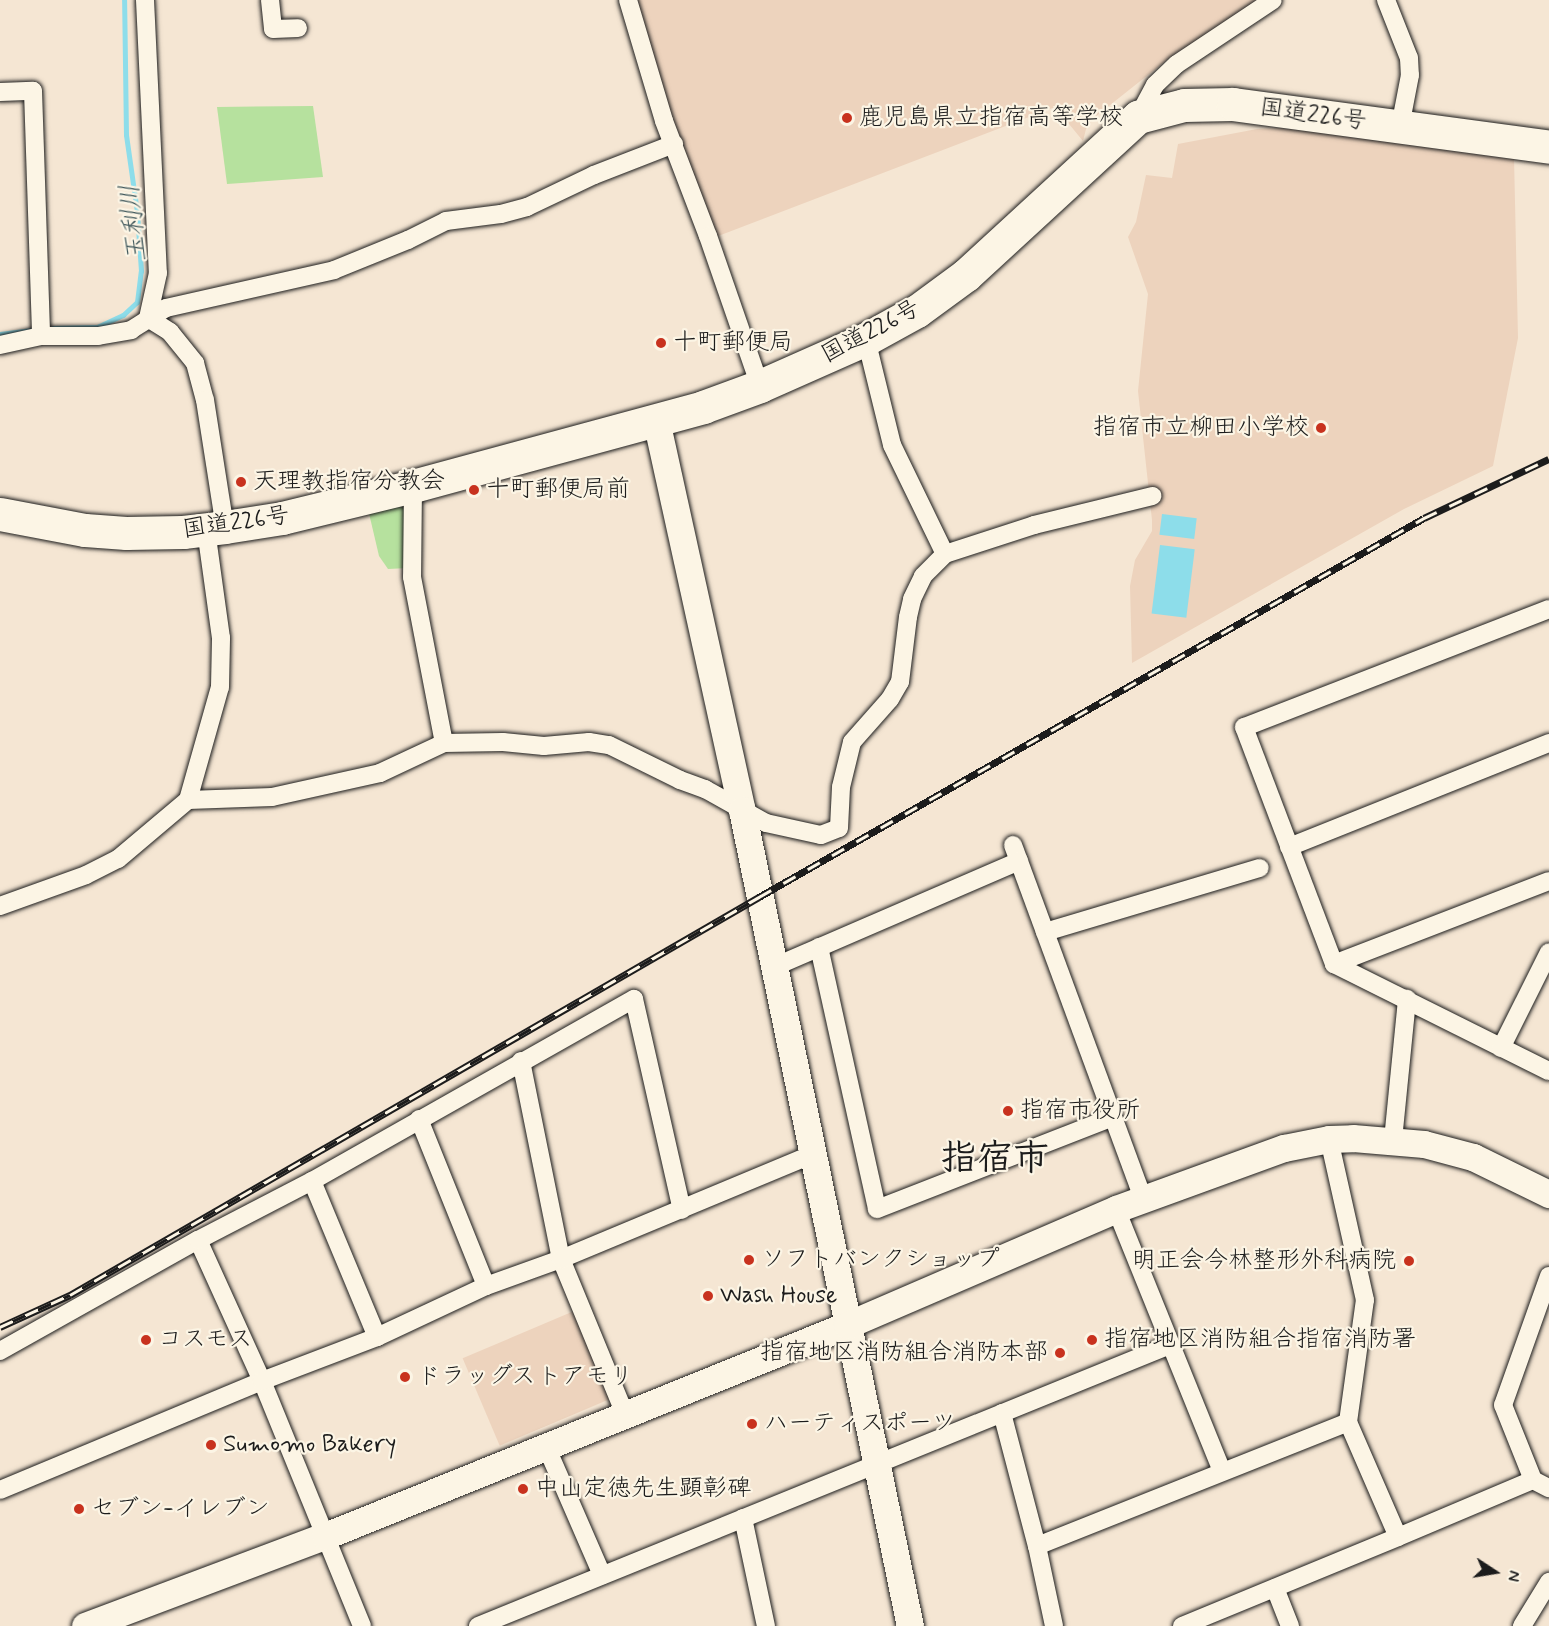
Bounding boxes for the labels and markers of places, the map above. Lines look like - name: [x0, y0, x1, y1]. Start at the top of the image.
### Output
- place label: 鹿児島県立指宿高等学校: [859, 104, 1123, 132]
- marker: 鹿児島県立指宿高等学校: [840, 111, 854, 125]
- place label: 十町郵便局: [673, 329, 793, 357]
- marker: 十町郵便局: [654, 336, 668, 350]
- place label: 指宿市立柳田小学校: [1093, 414, 1309, 442]
- marker: 指宿市立柳田小学校: [1314, 421, 1328, 435]
- place label: 天理教指宿分教会: [253, 468, 445, 496]
- marker: 天理教指宿分教会: [234, 475, 248, 489]
- place label: 十町郵便局前: [486, 476, 630, 504]
- marker: 十町郵便局前: [467, 483, 481, 497]
- place label: 指宿市役所: [1020, 1097, 1140, 1125]
- marker: 指宿市役所: [1001, 1104, 1015, 1118]
- place label: ソフトバンクショップ: [761, 1246, 1001, 1274]
- place label: 明正会今林整形外科病院: [1132, 1247, 1396, 1275]
- marker: 明正会今林整形外科病院: [1400, 1252, 1418, 1270]
- marker: ソフトバンクショップ: [742, 1253, 756, 1267]
- place label: Wash House: [720, 1282, 837, 1310]
- marker: Wash House: [701, 1289, 715, 1303]
- place label: コスモス: [158, 1326, 254, 1354]
- place label: 指宿地区消防組合指宿消防署: [1104, 1326, 1416, 1354]
- marker: コスモス: [139, 1333, 153, 1347]
- marker: 指宿地区消防組合指宿消防署: [1085, 1333, 1099, 1347]
- place label: 指宿地区消防組合消防本部: [760, 1339, 1048, 1367]
- marker: 指宿地区消防組合消防本部: [1053, 1346, 1067, 1360]
- place label: ドラッグストアモリ: [417, 1363, 633, 1391]
- marker: ドラッグストアモリ: [398, 1370, 412, 1384]
- place label: ハーティスポーツ: [764, 1410, 956, 1438]
- marker: ハーティスポーツ: [745, 1417, 759, 1431]
- place label: Sumomo Bakery: [223, 1431, 396, 1459]
- marker: Sumomo Bakery: [204, 1438, 218, 1452]
- place label: 中山定徳先生顕彰碑: [535, 1475, 751, 1503]
- marker: 中山定徳先生顕彰碑: [516, 1482, 530, 1496]
- place label: セブン-イレブン: [91, 1495, 270, 1523]
- marker: セブン-イレブン: [72, 1502, 86, 1516]

